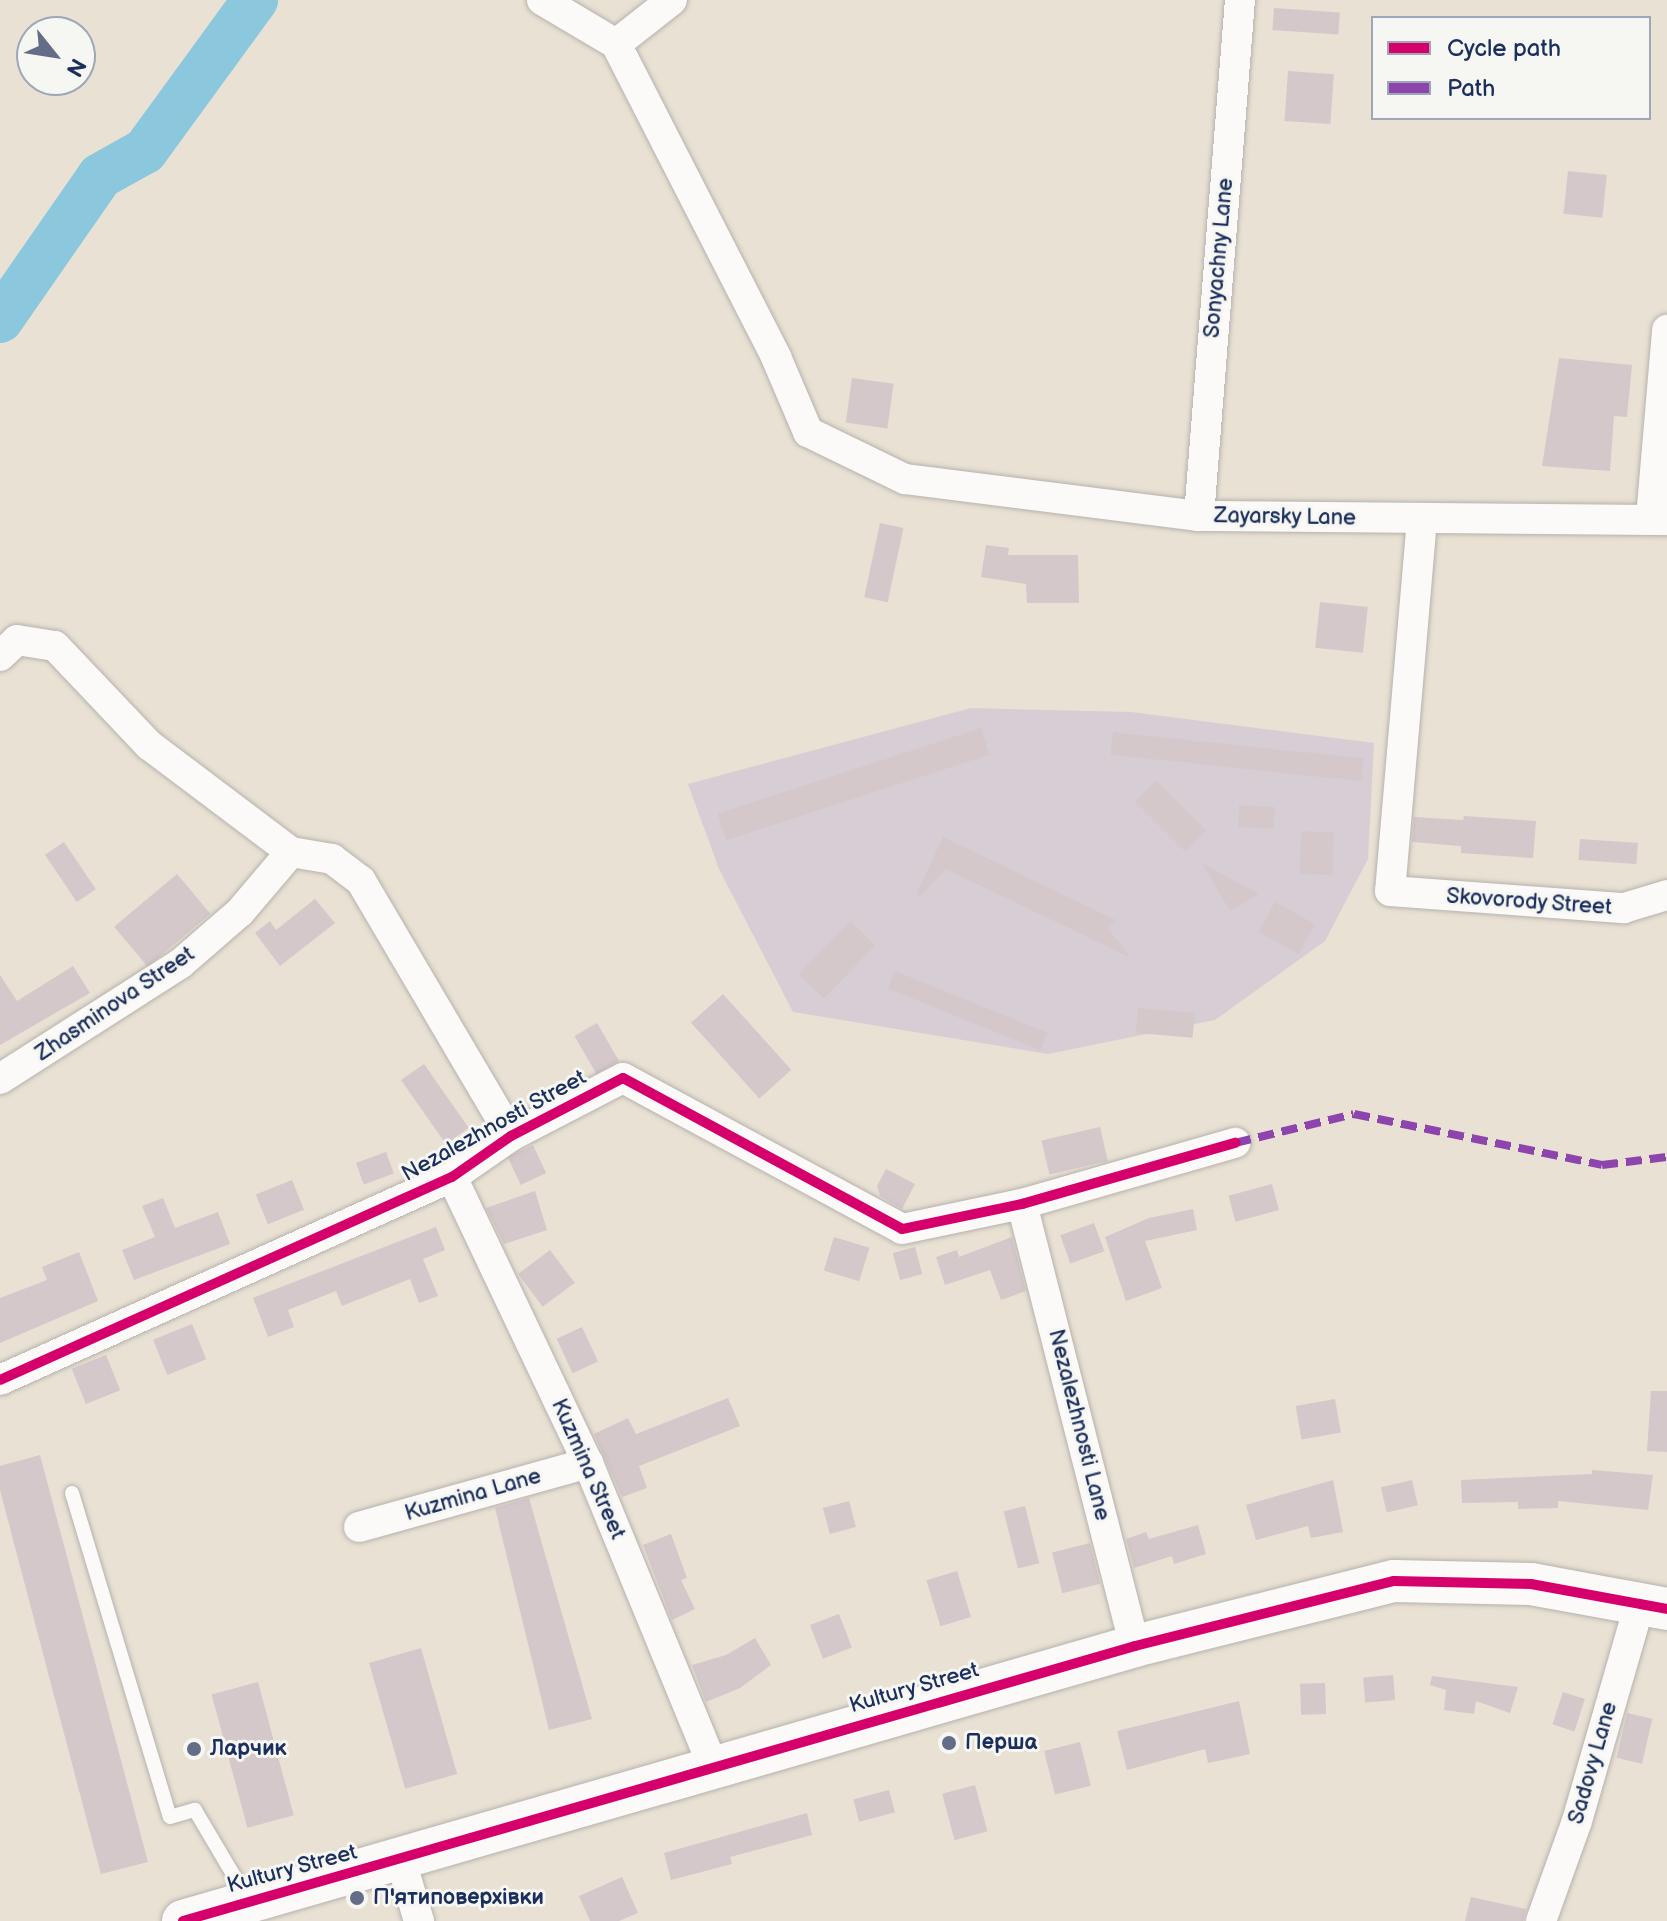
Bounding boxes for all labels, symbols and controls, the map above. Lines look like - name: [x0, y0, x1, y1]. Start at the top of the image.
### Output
- north arrow: [16, 16, 96, 96]
- legend: [1371, 16, 1651, 120]
- text: Cycle path: [1447, 34, 1561, 63]
- text: N: [60, 53, 91, 81]
- text: Path: [1447, 74, 1495, 103]
- street label: Sonyachny Lane: [1199, 176, 1239, 340]
- street label: Zayarsky Lane: [1213, 503, 1357, 531]
- street label: Skovorody Street: [1444, 883, 1614, 921]
- street label: Zhasminova Street: [30, 941, 200, 1067]
- street label: Nezalezhnosti Street: [397, 1064, 591, 1188]
- street label: Nezalezhnosti Lane: [1042, 1327, 1116, 1523]
- street label: Kuzmina Street: [545, 1395, 631, 1543]
- street label: Kuzmina Lane: [402, 1463, 544, 1527]
- street label: Kultury Street: [845, 1657, 983, 1719]
- street label: Sadovy Lane: [1563, 1698, 1623, 1828]
- place label: Перша: [965, 1730, 1037, 1756]
- marker: Перша: [940, 1734, 958, 1752]
- place label: Ларчик: [210, 1736, 286, 1762]
- marker: Ларчик: [185, 1740, 203, 1758]
- street label: Kultury Street: [223, 1839, 361, 1899]
- place label: П'ятиповерхівки: [373, 1885, 544, 1911]
- marker: П'ятиповерхівки: [348, 1889, 366, 1907]

